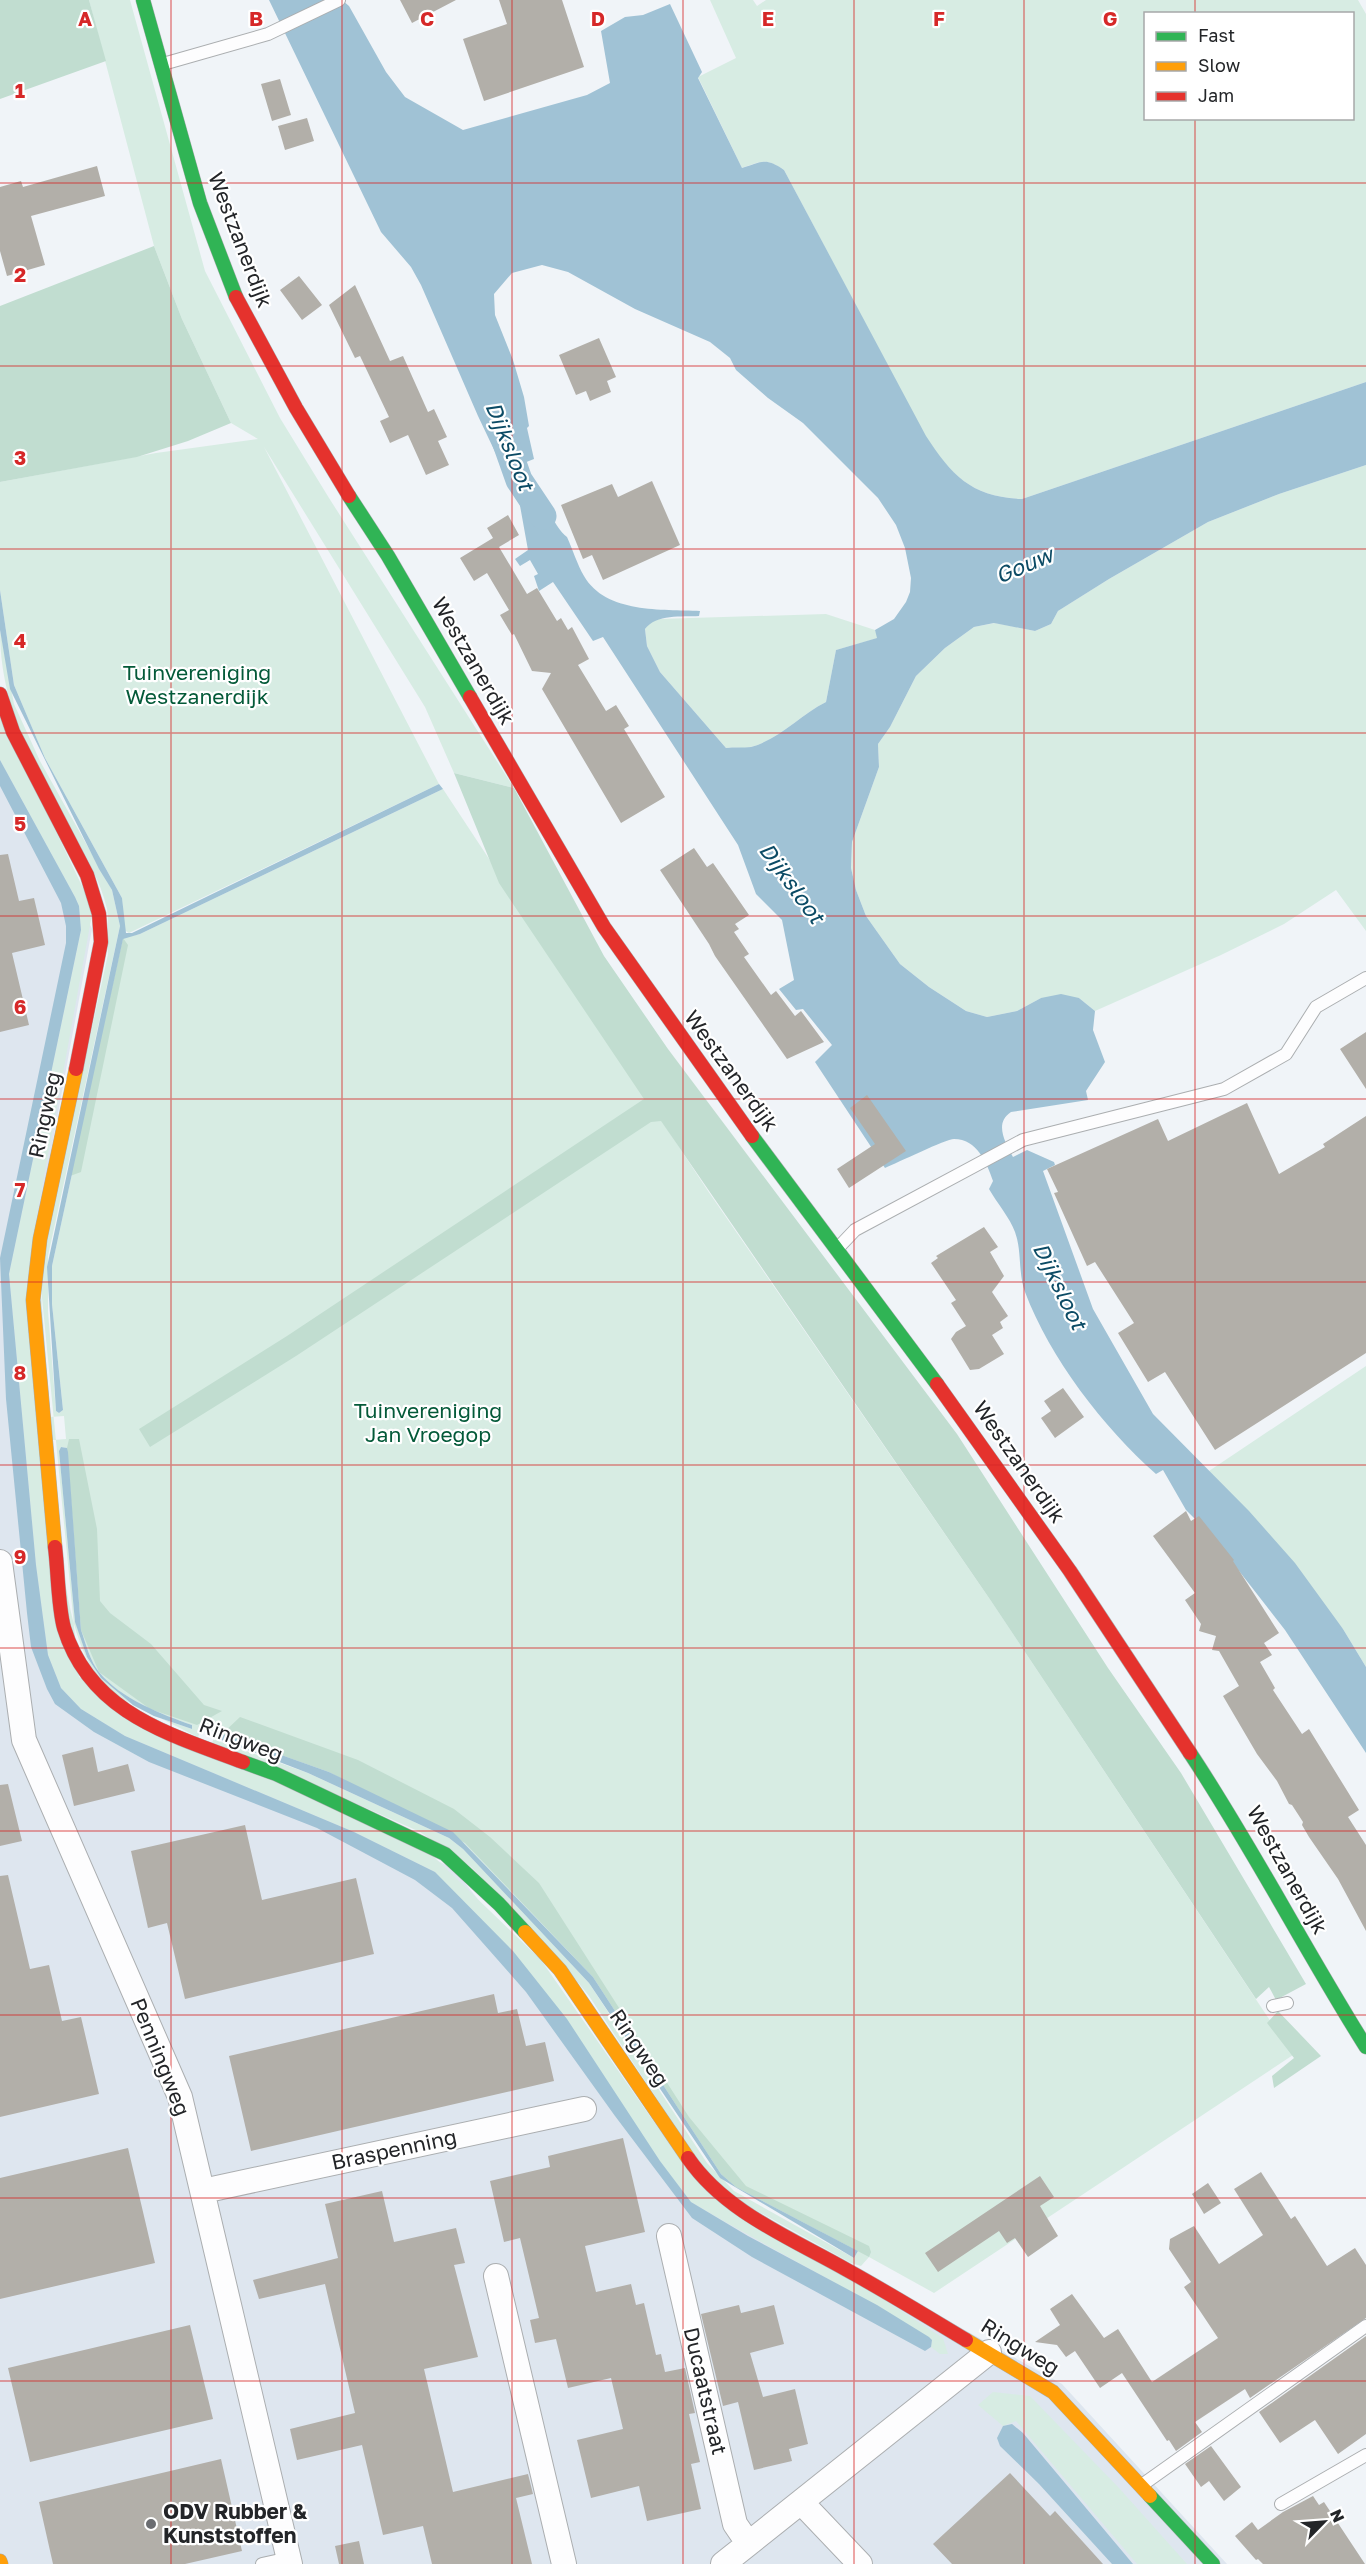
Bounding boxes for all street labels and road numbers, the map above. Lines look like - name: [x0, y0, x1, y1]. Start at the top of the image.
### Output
- street label: Westzanerdijk: [203, 168, 279, 311]
- street label: Westzanerdijk: [427, 592, 521, 729]
- street label: Westzanerdijk: [679, 1005, 784, 1136]
- street label: Ringweg: [22, 1069, 66, 1160]
- street label: Westzanerdijk: [968, 1395, 1072, 1528]
- street label: Ringweg: [196, 1711, 287, 1767]
- street label: Westzanerdijk: [1242, 1801, 1334, 1939]
- street label: Penningweg: [125, 1994, 196, 2119]
- street label: Ringweg: [605, 2004, 675, 2091]
- street label: Braspenning: [329, 2123, 459, 2175]
- street label: Ringweg: [976, 2312, 1065, 2380]
- street label: Ducaatstraat: [679, 2324, 733, 2457]

